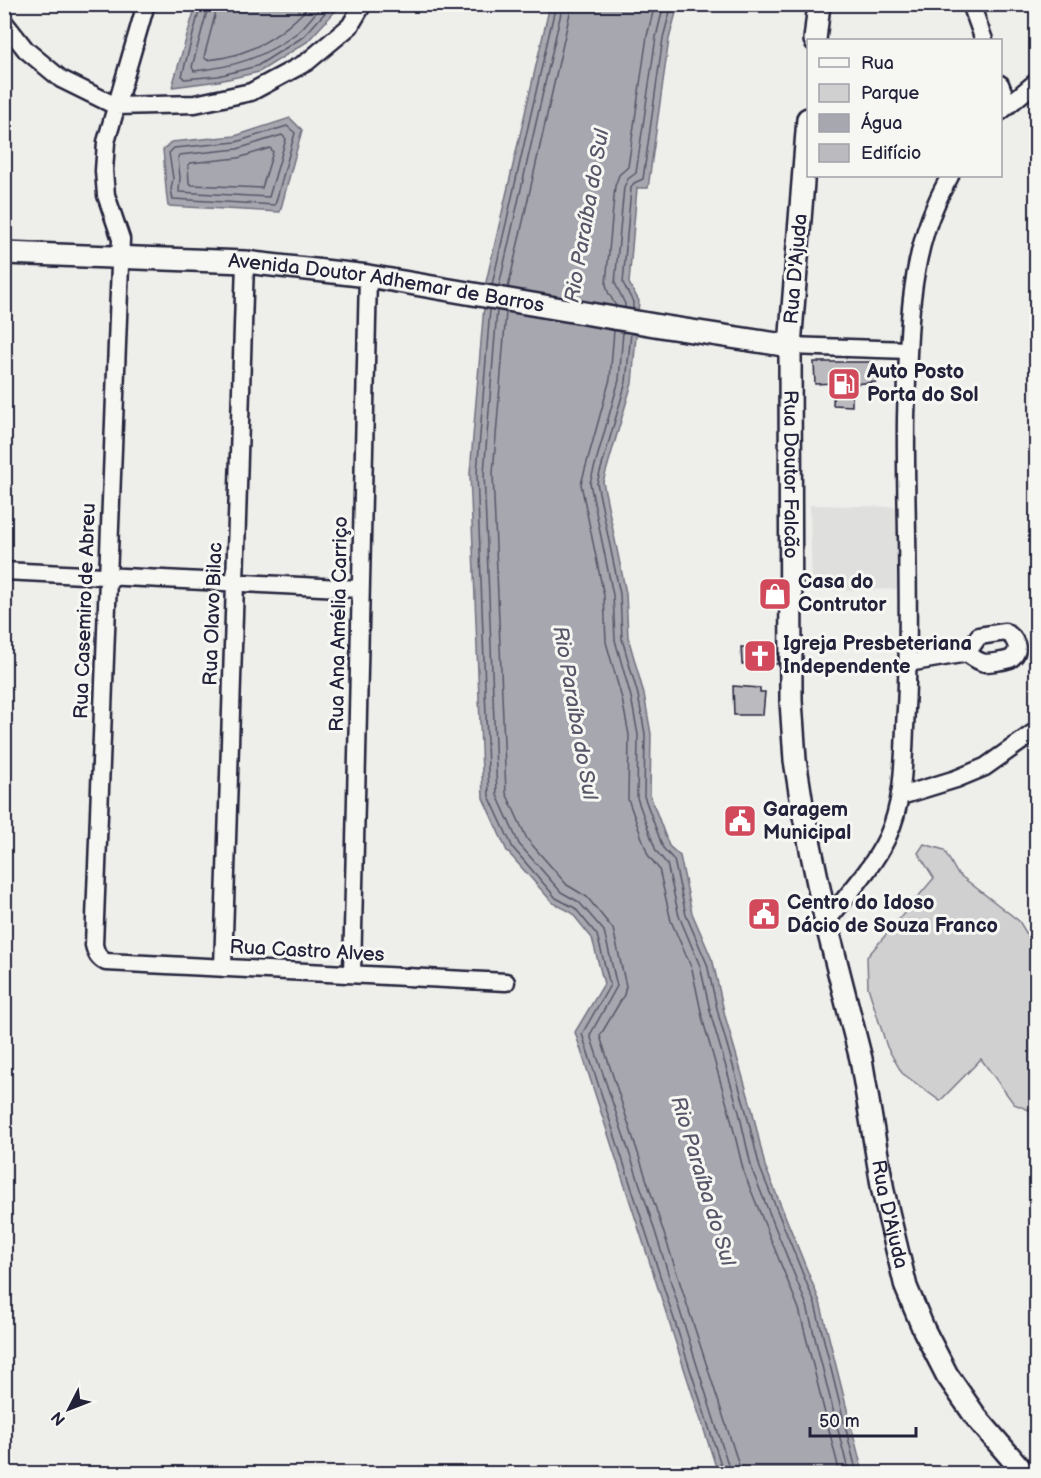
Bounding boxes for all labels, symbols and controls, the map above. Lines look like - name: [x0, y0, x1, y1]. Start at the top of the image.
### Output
- legend: [807, 39, 1002, 177]
- text: Rua: [861, 53, 894, 74]
- text: Parque: [861, 83, 919, 104]
- text: Água: [861, 111, 902, 134]
- water label: Rio Paraíba do Sul: [559, 126, 615, 305]
- text: Edifício: [861, 143, 921, 164]
- street label: Rua D'Ajuda: [779, 213, 813, 325]
- street label: Avenida Doutor Adhemar de Barros: [228, 249, 546, 318]
- place label: Auto Posto Porta do Sol: [866, 360, 979, 407]
- fuel station icon: Auto Posto Porta do Sol: [826, 366, 862, 402]
- street label: Rua Doutor Falcão: [778, 390, 803, 559]
- street label: Rua Casemiro de Abreu: [69, 503, 101, 719]
- street label: Rua Ana Amélia Carriço: [325, 516, 353, 732]
- street label: Rua Olavo Bilac: [198, 542, 228, 686]
- place label: Casa do Contrutor: [798, 570, 887, 617]
- shop icon: Casa do Contrutor: [757, 576, 793, 612]
- water label: Rio Paraíba do Sul: [547, 624, 603, 803]
- place label: Igreja Presbeteriana Independente: [783, 632, 972, 679]
- church icon: Igreja Presbeteriana Independente: [742, 638, 778, 674]
- place label: Garagem Municipal: [763, 798, 851, 845]
- public building icon: Garagem Municipal: [722, 803, 758, 839]
- place label: Centro do Idoso Dácio de Souza Franco: [787, 891, 998, 938]
- public building icon: Centro do Idoso Dácio de Souza Franco: [746, 896, 782, 932]
- street label: Rua Castro Alves: [229, 935, 385, 967]
- water label: Rio Paraíba do Sul: [665, 1093, 741, 1270]
- street label: Rua D'Ajuda: [866, 1158, 913, 1271]
- north arrow: [39, 1379, 99, 1439]
- scale bar: [810, 1400, 916, 1438]
- text: N: [48, 1407, 70, 1429]
- text: 50 m: [819, 1411, 860, 1432]

